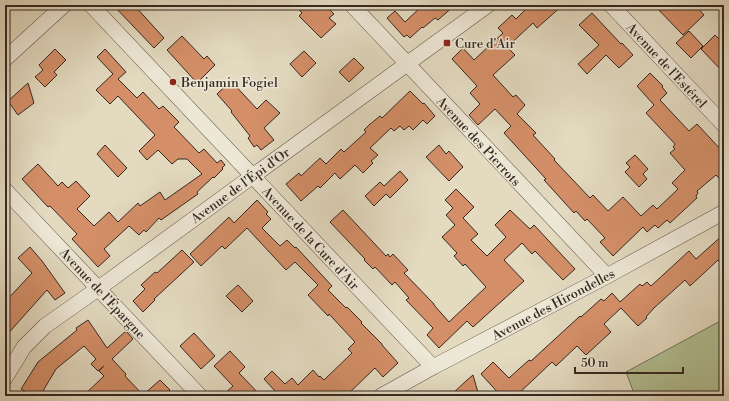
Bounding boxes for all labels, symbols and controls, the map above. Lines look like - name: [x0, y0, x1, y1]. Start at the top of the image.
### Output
- street label: Avenue de l'Estérel: [622, 19, 710, 112]
- place label: Cure d'Air: [455, 36, 516, 52]
- marker: Cure d'Air: [442, 38, 452, 48]
- place label: Benjamin Fogiel: [180, 75, 278, 91]
- marker: Benjamin Fogiel: [168, 77, 178, 87]
- street label: Avenue des Pierrots: [432, 93, 524, 190]
- street label: Avenue de l'Épi d'Or: [187, 143, 294, 228]
- street label: Avenue de la Cure d'Air: [258, 183, 363, 294]
- street label: Avenue de l'Épargne: [55, 243, 150, 343]
- street label: Avenue des Hirondelles: [488, 266, 618, 345]
- scale bar: [575, 349, 683, 375]
- text: 50 m: [581, 356, 609, 371]

